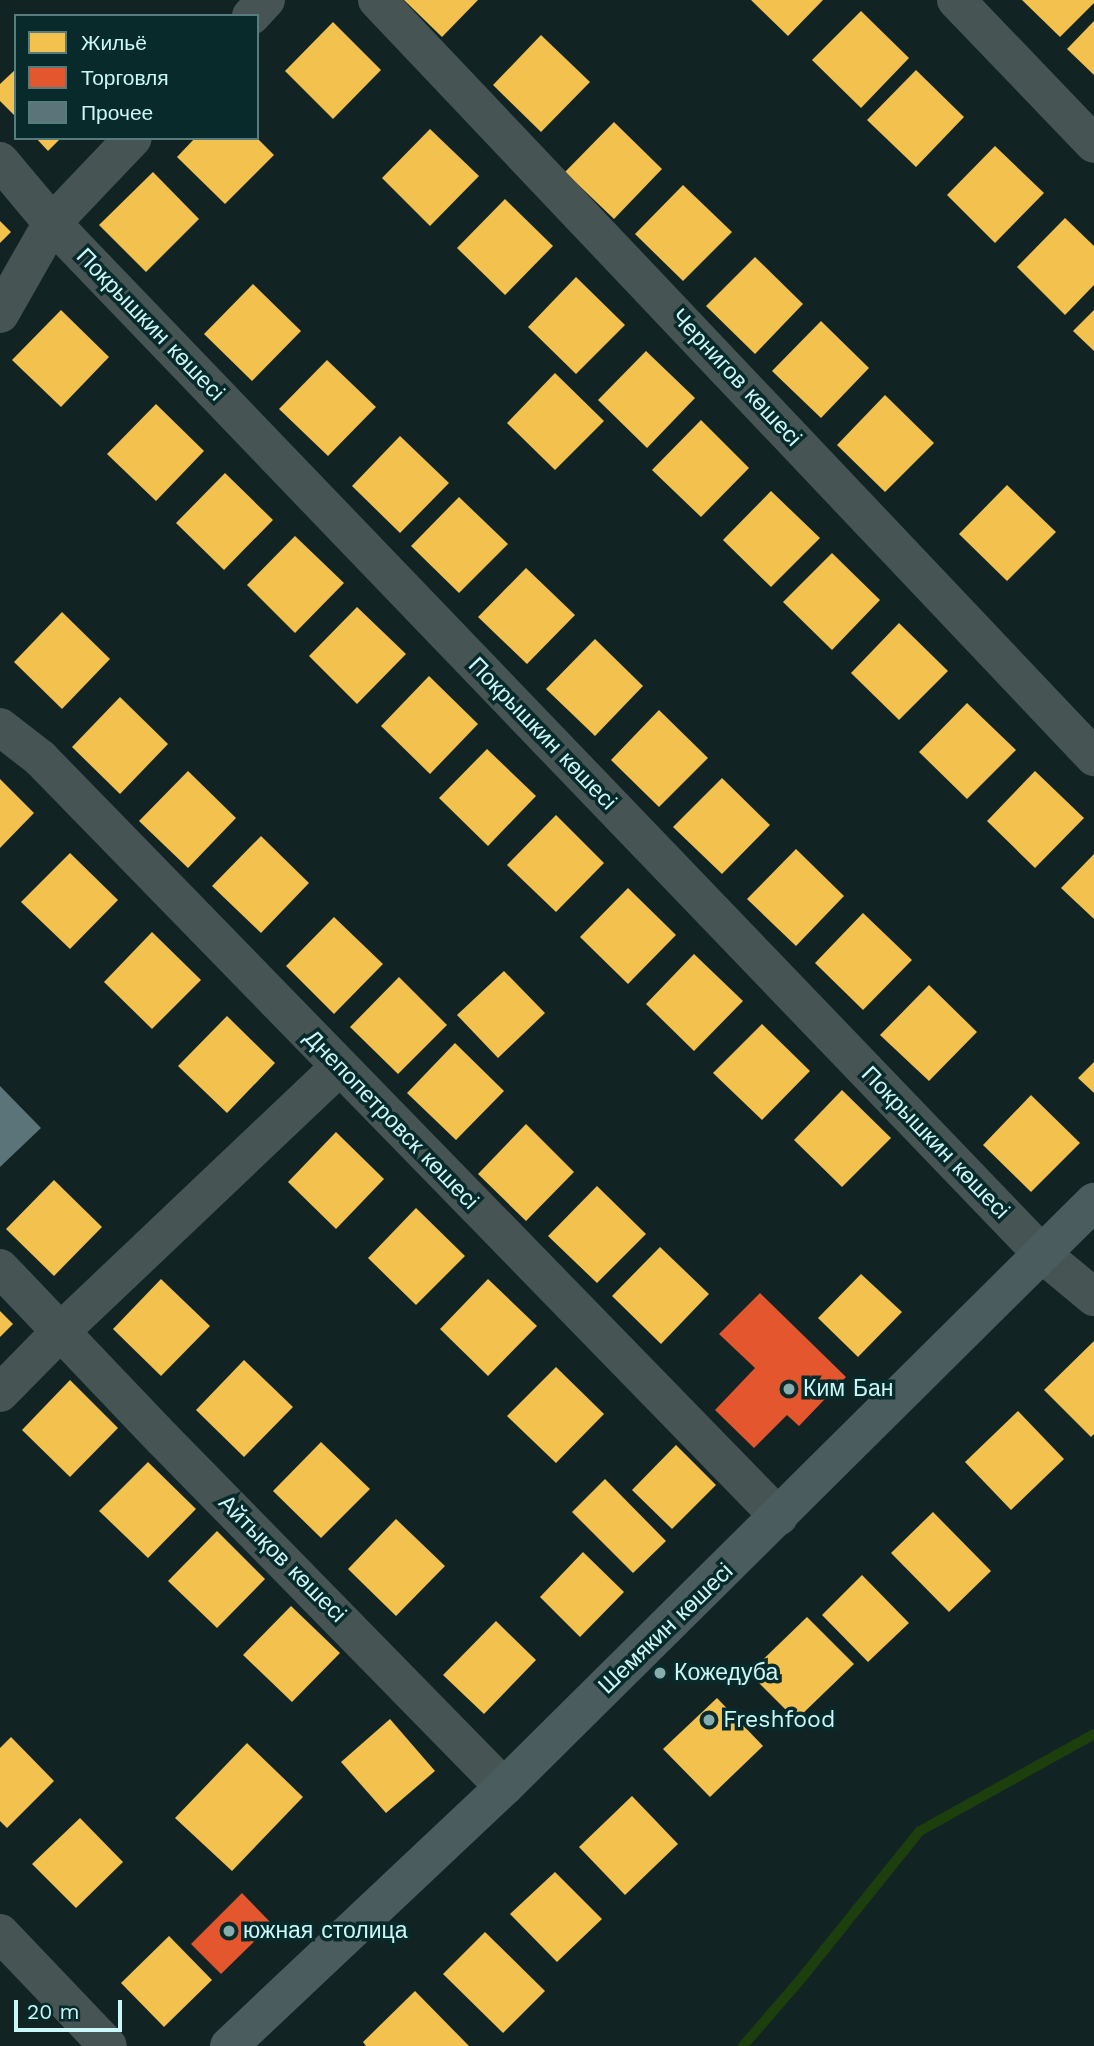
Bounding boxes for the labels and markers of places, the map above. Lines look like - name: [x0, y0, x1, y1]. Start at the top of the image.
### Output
- place label: Ким Бан: [803, 1375, 893, 1403]
- marker: Ким Бан: [781, 1381, 797, 1397]
- place label: Кожедуба: [674, 1659, 778, 1687]
- marker: Кожедуба: [652, 1665, 668, 1681]
- place label: Freshfood: [723, 1706, 835, 1734]
- marker: Freshfood: [701, 1712, 717, 1728]
- place label: южная столица: [243, 1917, 407, 1945]
- marker: южная столица: [221, 1923, 237, 1939]

